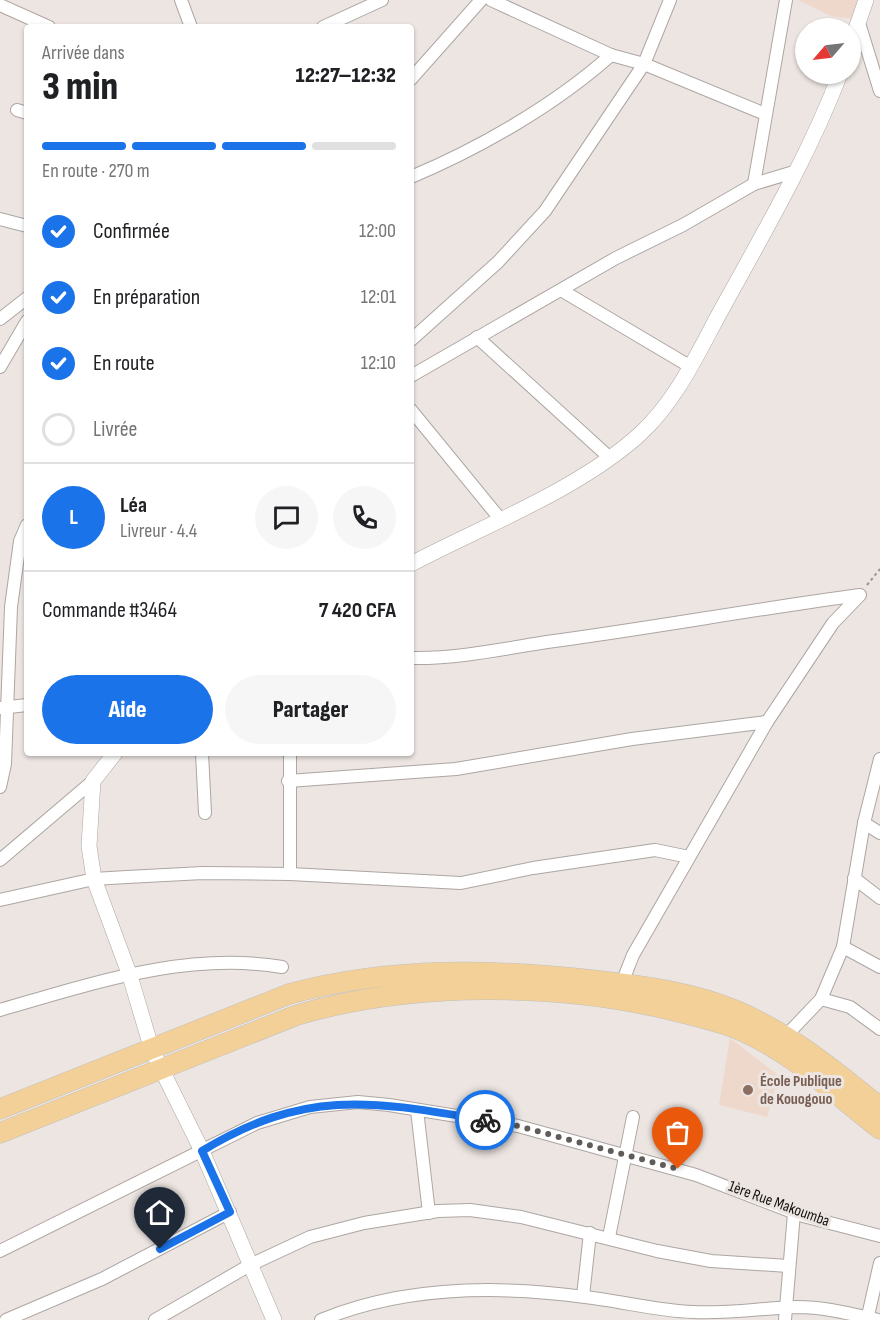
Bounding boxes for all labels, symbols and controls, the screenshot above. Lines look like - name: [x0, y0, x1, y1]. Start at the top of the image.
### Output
- north arrow: [795, 18, 861, 84]
- map controls: [795, 18, 861, 84]
- text: Arrivée dans: [42, 41, 125, 65]
- text: 12:27–12:32: [296, 62, 396, 89]
- text: 3 min: [42, 64, 118, 111]
- text: En route · 270 m: [42, 159, 150, 183]
- icon: check: [42, 215, 75, 248]
- text: Confirmée: [93, 218, 170, 245]
- text: 12:00: [359, 219, 396, 243]
- icon: check: [42, 281, 75, 314]
- text: En préparation: [93, 284, 200, 311]
- text: 12:01: [361, 285, 396, 309]
- icon: check: [42, 347, 75, 380]
- text: En route: [93, 350, 155, 377]
- text: 12:10: [361, 351, 396, 375]
- text: Livrée: [93, 416, 137, 443]
- button: chat: [255, 486, 318, 549]
- button: phone: [333, 486, 396, 549]
- text: Léa: [120, 492, 147, 519]
- text: L: [69, 504, 78, 531]
- text: Livreur · 4.4: [120, 519, 197, 543]
- text: Commande #3464: [42, 597, 177, 624]
- text: 7 420 CFA: [319, 597, 396, 624]
- button: Aide: [42, 675, 213, 744]
- button: Partager: [225, 675, 396, 744]
- place label: École Publique de Kouogouo: [760, 1072, 842, 1109]
- marker: École Publique de Kouogouo: [741, 1083, 755, 1097]
- courier: [455, 1090, 515, 1150]
- icon: bike: [469, 1104, 502, 1137]
- pin: [652, 1107, 703, 1169]
- icon: bag: [661, 1116, 694, 1149]
- street label: 1ère Rue Makoumba: [726, 1177, 832, 1231]
- pin: [134, 1187, 185, 1249]
- icon: home: [143, 1196, 176, 1229]

